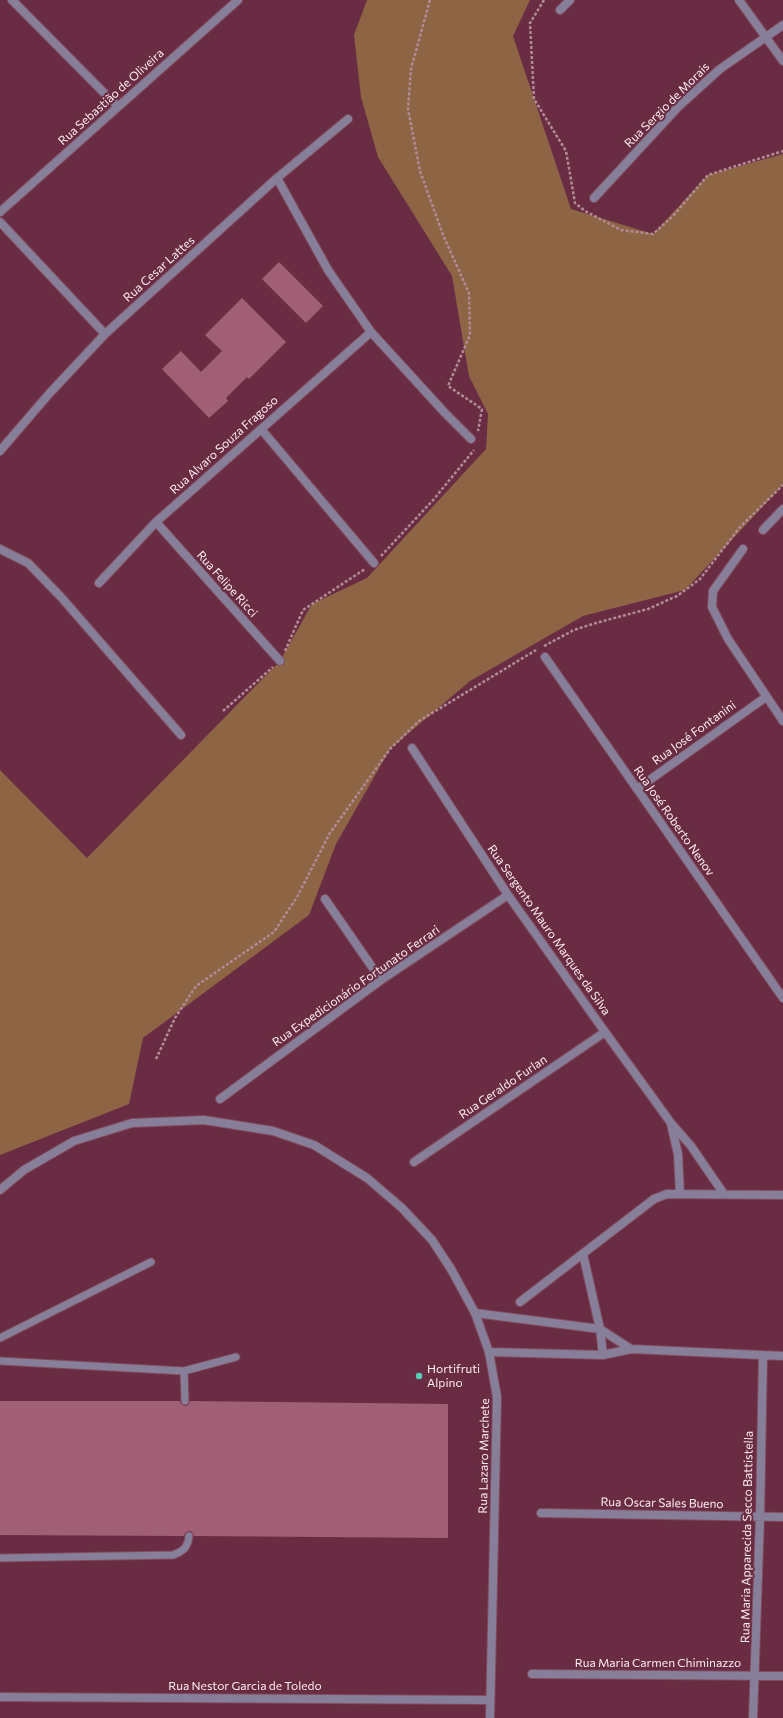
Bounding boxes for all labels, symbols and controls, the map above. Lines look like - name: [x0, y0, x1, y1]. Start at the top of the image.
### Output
- street label: Rua Sebastião de Oliveira: [55, 46, 167, 148]
- street label: Rua Sergio de Morais: [622, 60, 712, 150]
- street label: Rua Cesar Lattes: [120, 233, 198, 305]
- street label: Rua Alvaro Souza Fragoso: [167, 393, 281, 497]
- street label: Rua Felipe Ricci: [194, 548, 260, 620]
- street label: Rua José Fontanini: [649, 698, 739, 768]
- street label: Rua José Roberto Nenov: [631, 763, 717, 879]
- street label: Rua Sergento Mauro Marques da Silva: [484, 842, 614, 1018]
- street label: Rua Expedicionário Fortunato Ferrari: [270, 922, 442, 1050]
- street label: Rua Geraldo Furlan: [456, 1052, 550, 1122]
- place label: Hortifruti Alpino: [427, 1362, 480, 1390]
- marker: Hortifruti Alpino: [414, 1371, 424, 1381]
- street label: Rua Lazaro Marchete: [476, 1398, 492, 1514]
- street label: Rua Maria Apparecida Secco Battistella: [738, 1431, 756, 1643]
- street label: Rua Oscar Sales Bueno: [600, 1495, 724, 1511]
- street label: Rua Maria Carmen Chiminazzo: [575, 1656, 741, 1670]
- street label: Rua Nestor Garcia de Toledo: [168, 1679, 322, 1693]

